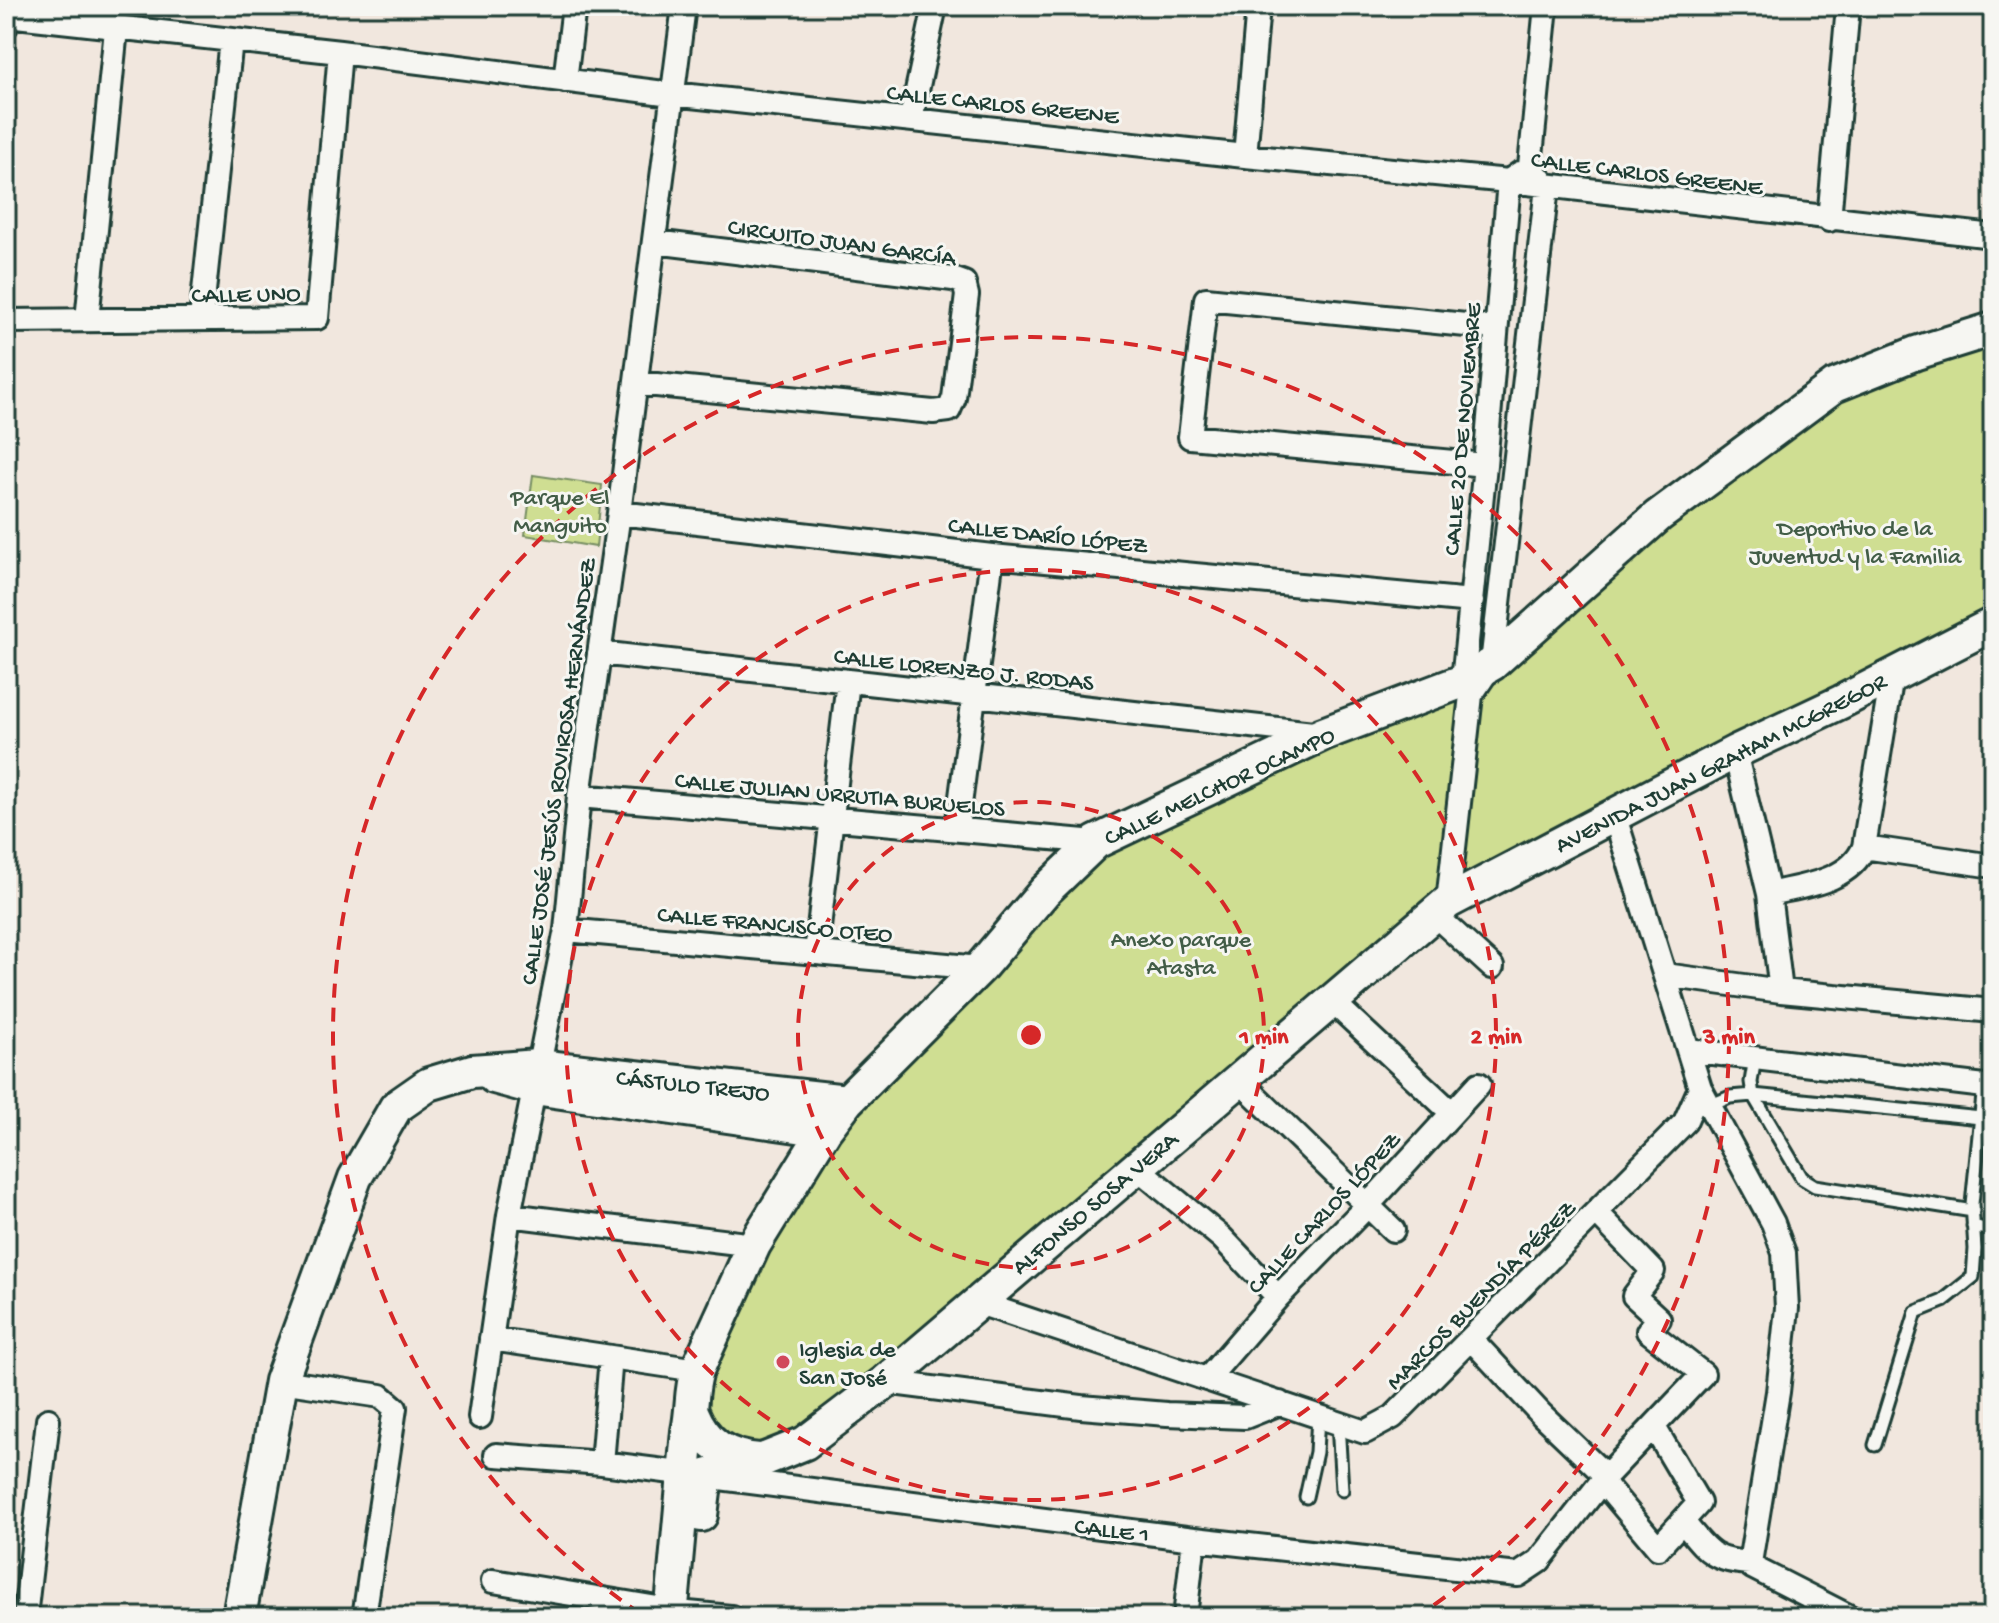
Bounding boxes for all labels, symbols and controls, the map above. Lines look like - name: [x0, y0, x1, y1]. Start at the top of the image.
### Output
- street label: CALLE CARLOS GREENE: [885, 80, 1121, 133]
- street label: CALLE CARLOS GREENE: [1529, 147, 1765, 204]
- street label: CIRCUITO JUAN GARCÍA: [726, 214, 959, 275]
- street label: CALLE UNO: [191, 281, 301, 312]
- street label: CALLE 20 DE NOVIEMBRE: [1439, 301, 1490, 557]
- park label: Parque El Manguito: [510, 485, 610, 542]
- street label: CALLE DARÍO LÓPEZ: [946, 513, 1149, 562]
- park label: Deportivo de la Juventud y la Familia: [1749, 516, 1962, 573]
- street label: CALLE JOSÉ JESÚS ROVIROSA HERNÁNDEZ: [516, 556, 605, 987]
- street label: CALLE LORENZO J. RODAS: [832, 643, 1096, 700]
- street label: AVENIDA JUAN GRAHAM MCGREGOR: [1551, 668, 1893, 862]
- street label: CALLE MELCHOR OCAMPO: [1101, 722, 1340, 854]
- street label: CALLE JULIAN URRUTIA BURUELOS: [673, 768, 1007, 825]
- street label: CALLE FRANCISCO OTEO: [656, 902, 894, 951]
- park label: Anexo parque Atasta: [1111, 927, 1252, 984]
- centre of rings: [1017, 1021, 1045, 1049]
- text: 1 min: [1238, 1024, 1289, 1053]
- text: 2 min: [1470, 1024, 1522, 1053]
- text: 3 min: [1702, 1024, 1755, 1053]
- street label: CÁSTULO TREJO: [614, 1065, 771, 1110]
- street label: ALFONSO SOSA VERA: [1007, 1125, 1187, 1283]
- street label: CALLE CARLOS LÓPEZ: [1243, 1127, 1409, 1302]
- street label: MARCOS BUENDÍA PÉREZ: [1381, 1195, 1584, 1398]
- place label: Iglesia de San José: [799, 1337, 896, 1394]
- marker: Iglesia de San José: [774, 1353, 792, 1371]
- street label: CALLE 1: [1073, 1514, 1151, 1551]

